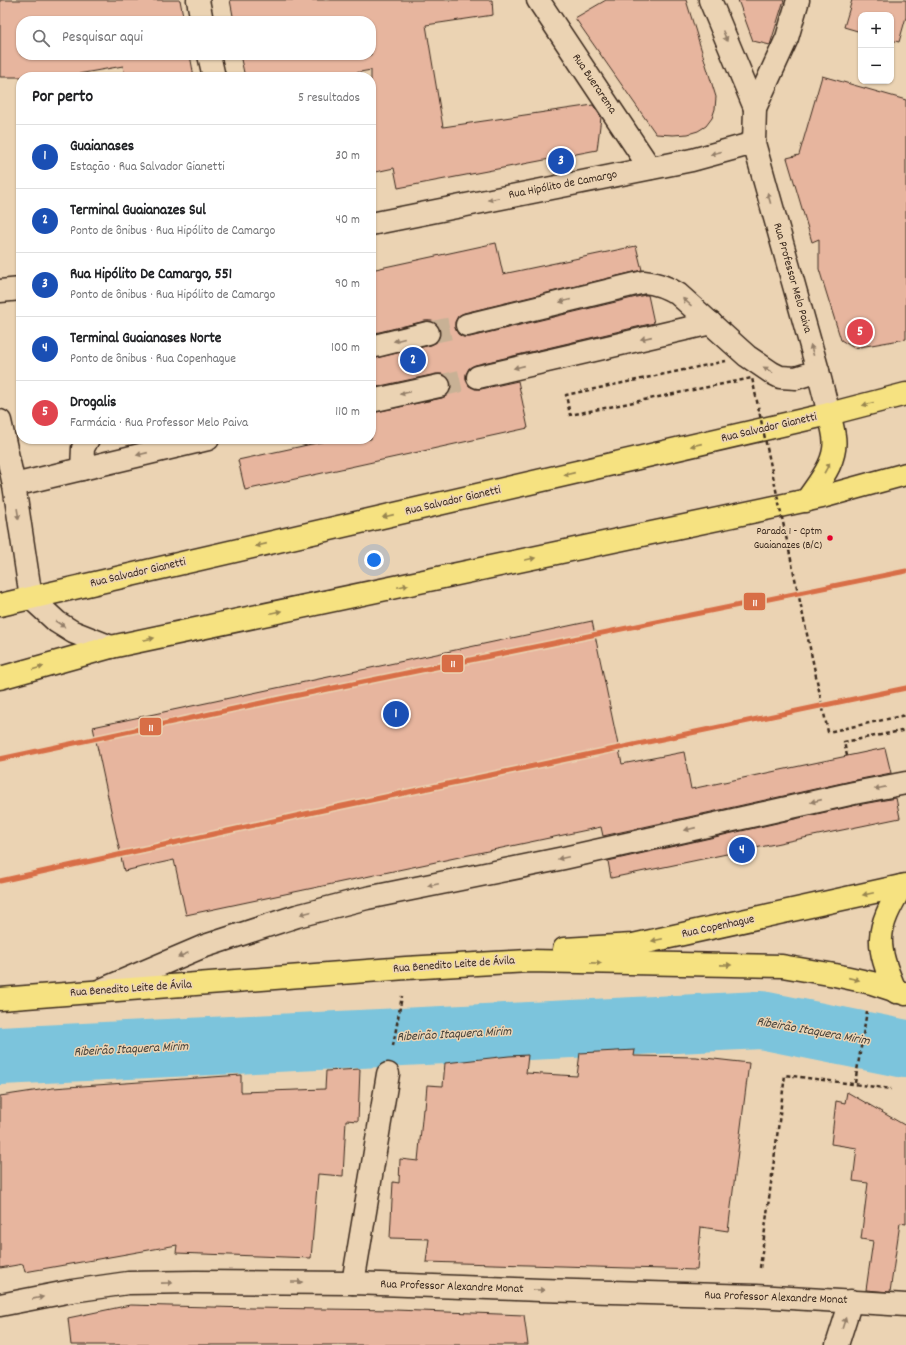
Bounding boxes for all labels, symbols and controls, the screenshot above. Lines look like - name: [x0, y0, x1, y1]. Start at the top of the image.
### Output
- map controls: [858, 12, 894, 84]
- button: +: [858, 12, 894, 48]
- search box: [16, 16, 376, 60]
- icon: search: [30, 27, 52, 49]
- text: Pesquisar aqui: [62, 27, 143, 49]
- one-way arrow: [722, 30, 728, 41]
- button: −: [858, 48, 894, 84]
- street label: Rua Buerarema: [568, 51, 621, 118]
- text: Por perto: [32, 86, 93, 110]
- text: 5 resultados: [298, 89, 360, 108]
- text: Guaianases: [70, 136, 134, 158]
- pin: 3: [548, 146, 574, 176]
- text: 1: [44, 147, 46, 166]
- text: 30 m: [335, 147, 360, 166]
- one-way arrow: [710, 151, 723, 157]
- text: Estação · Rua Salvador Gianetti: [70, 158, 225, 177]
- street label: Rua Hipólito de Camargo: [507, 166, 619, 204]
- one-way arrow: [766, 191, 772, 203]
- one-way arrow: [487, 197, 499, 203]
- text: Terminal Guaianazes Sul: [70, 200, 206, 222]
- text: 2: [42, 211, 48, 230]
- text: 40 m: [336, 211, 360, 230]
- street label: Rua Professor Melo Paiva: [768, 221, 816, 335]
- text: Ponto de ônibus · Rua Hipólito de Camargo: [70, 222, 275, 241]
- text: Rua Hipólito De Camargo, 551: [70, 264, 232, 286]
- text: 3: [42, 275, 48, 294]
- text: 90 m: [335, 275, 360, 294]
- text: Ponto de ônibus · Rua Hipólito de Camargo: [70, 286, 275, 305]
- one-way arrow: [559, 298, 572, 304]
- one-way arrow: [682, 298, 692, 307]
- pin: 5: [847, 317, 873, 347]
- text: Terminal Guaianases Norte: [70, 328, 221, 350]
- one-way arrow: [640, 336, 652, 342]
- one-way arrow: [393, 337, 405, 343]
- text: 4: [42, 339, 48, 358]
- text: 100 m: [331, 339, 360, 358]
- one-way arrow: [809, 343, 815, 355]
- pin: 2: [400, 345, 426, 375]
- text: Ponto de ônibus · Rua Copenhague: [70, 350, 236, 369]
- one-way arrow: [513, 365, 525, 371]
- one-way arrow: [763, 366, 773, 374]
- one-way arrow: [399, 391, 411, 397]
- text: Drogalis: [70, 392, 116, 414]
- one-way arrow: [862, 401, 874, 407]
- text: 5: [42, 403, 48, 422]
- text: 110 m: [335, 403, 360, 422]
- street label: Rua Salvador Gianetti: [719, 409, 819, 447]
- text: Farmácia · Rua Professor Melo Paiva: [70, 414, 248, 433]
- one-way arrow: [689, 443, 702, 449]
- one-way arrow: [136, 452, 149, 458]
- one-way arrow: [824, 462, 830, 474]
- one-way arrow: [563, 472, 575, 478]
- street label: Rua Salvador Gianetti: [403, 482, 503, 520]
- one-way arrow: [15, 508, 21, 520]
- one-way arrow: [382, 513, 394, 519]
- place label: Parada 1 - Cptm Guaianazes (B/C): [754, 524, 822, 554]
- marker: Parada 1 - Cptm Guaianazes (B/C): [825, 533, 835, 543]
- one-way arrow: [255, 542, 267, 548]
- your location: [364, 550, 384, 570]
- street label: Rua Salvador Gianetti: [88, 554, 188, 592]
- one-way arrow: [524, 555, 537, 561]
- one-way arrow: [397, 582, 409, 588]
- line badge: 11: [743, 592, 766, 611]
- text: 11: [753, 596, 757, 612]
- one-way arrow: [270, 609, 282, 615]
- one-way arrow: [54, 620, 66, 627]
- one-way arrow: [143, 636, 155, 642]
- line badge: 11: [441, 654, 464, 673]
- text: 11: [451, 657, 455, 673]
- one-way arrow: [32, 665, 44, 671]
- pin: 1: [383, 699, 409, 729]
- line badge: 11: [139, 717, 162, 736]
- text: 11: [149, 721, 153, 737]
- one-way arrow: [874, 785, 886, 791]
- one-way arrow: [810, 799, 823, 805]
- one-way arrow: [683, 827, 696, 833]
- pin: 4: [729, 835, 755, 865]
- one-way arrow: [556, 855, 569, 861]
- one-way arrow: [427, 882, 439, 888]
- one-way arrow: [862, 891, 874, 897]
- one-way arrow: [300, 911, 312, 917]
- street label: Rua Copenhague: [680, 911, 756, 943]
- one-way arrow: [651, 937, 663, 943]
- one-way arrow: [178, 952, 189, 958]
- street label: Rua Benedito Leite de Ávila: [393, 952, 516, 978]
- one-way arrow: [590, 959, 602, 966]
- one-way arrow: [720, 962, 733, 968]
- street label: Rua Benedito Leite de Ávila: [70, 976, 193, 1002]
- one-way arrow: [848, 977, 861, 983]
- water label: Ribeirão Itaquera Mirim: [755, 1013, 872, 1051]
- water label: Ribeirão Itaquera Mirim: [396, 1022, 513, 1047]
- water label: Ribeirão Itaquera Mirim: [73, 1037, 190, 1062]
- street label: Rua Professor Alexandre Monat: [380, 1276, 524, 1298]
- one-way arrow: [161, 1279, 173, 1286]
- one-way arrow: [291, 1279, 304, 1285]
- one-way arrow: [533, 1287, 545, 1294]
- street label: Rua Professor Alexandre Monat: [704, 1287, 848, 1309]
- one-way arrow: [32, 1294, 44, 1300]
- one-way arrow: [841, 1317, 847, 1329]

